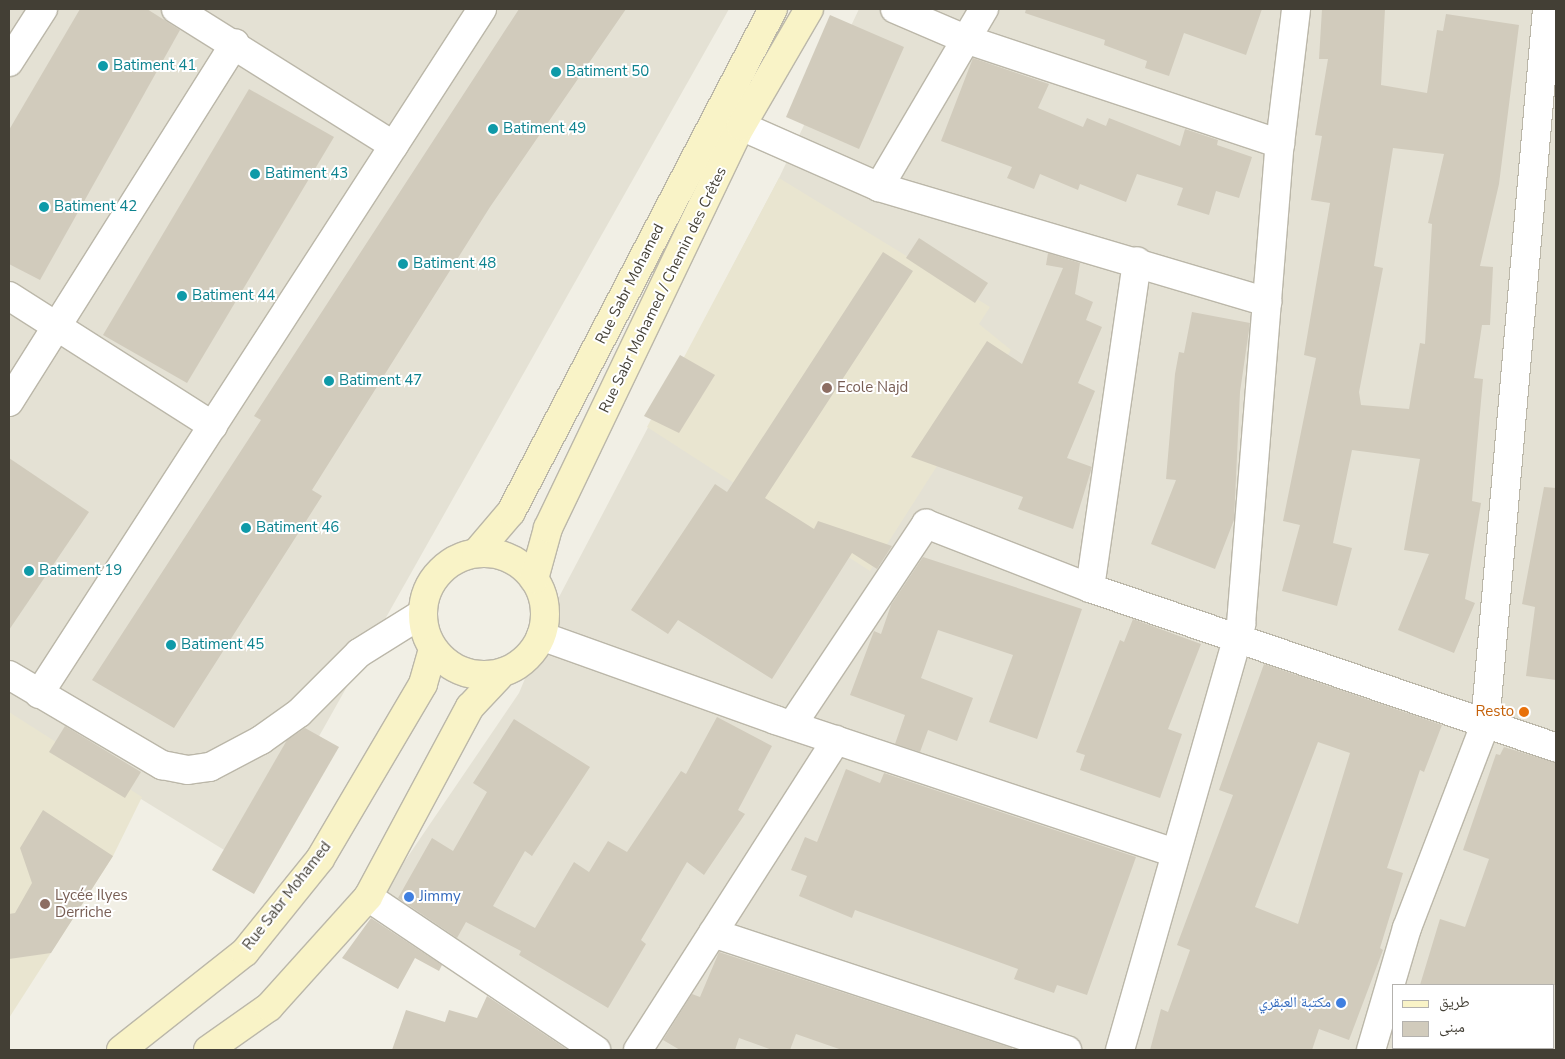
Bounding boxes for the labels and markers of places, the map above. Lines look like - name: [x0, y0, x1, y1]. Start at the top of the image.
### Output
- place label: Batiment 41: [113, 57, 196, 75]
- marker: Batiment 41: [97, 60, 109, 72]
- place label: Batiment 50: [566, 63, 649, 81]
- marker: Batiment 50: [550, 66, 562, 78]
- place label: Batiment 49: [503, 120, 586, 138]
- marker: Batiment 49: [487, 123, 499, 135]
- place label: Batiment 43: [265, 165, 348, 183]
- marker: Batiment 43: [249, 168, 261, 180]
- place label: Batiment 42: [54, 198, 137, 216]
- marker: Batiment 42: [38, 201, 50, 213]
- place label: Batiment 48: [413, 255, 496, 273]
- marker: Batiment 48: [397, 258, 409, 270]
- place label: Batiment 44: [192, 287, 275, 305]
- marker: Batiment 44: [176, 290, 188, 302]
- place label: Batiment 47: [339, 372, 422, 390]
- marker: Batiment 47: [323, 375, 335, 387]
- place label: Ecole Najd: [837, 379, 908, 397]
- marker: Ecole Najd: [821, 382, 833, 394]
- place label: Batiment 46: [256, 519, 339, 537]
- marker: Batiment 46: [240, 522, 252, 534]
- place label: Batiment 19: [39, 562, 122, 580]
- marker: Batiment 19: [23, 565, 35, 577]
- place label: Batiment 45: [181, 636, 264, 654]
- marker: Batiment 45: [165, 639, 177, 651]
- place label: Resto: [1476, 703, 1514, 721]
- marker: Resto: [1518, 706, 1530, 718]
- place label: Lycée Ilyes Derriche: [55, 886, 128, 921]
- place label: Jimmy: [419, 888, 461, 906]
- marker: Jimmy: [403, 891, 415, 903]
- marker: Lycée Ilyes Derriche: [39, 898, 51, 910]
- place label: مكتبة العبقري: [1258, 994, 1331, 1012]
- marker: مكتبة العبقري: [1335, 997, 1347, 1009]

